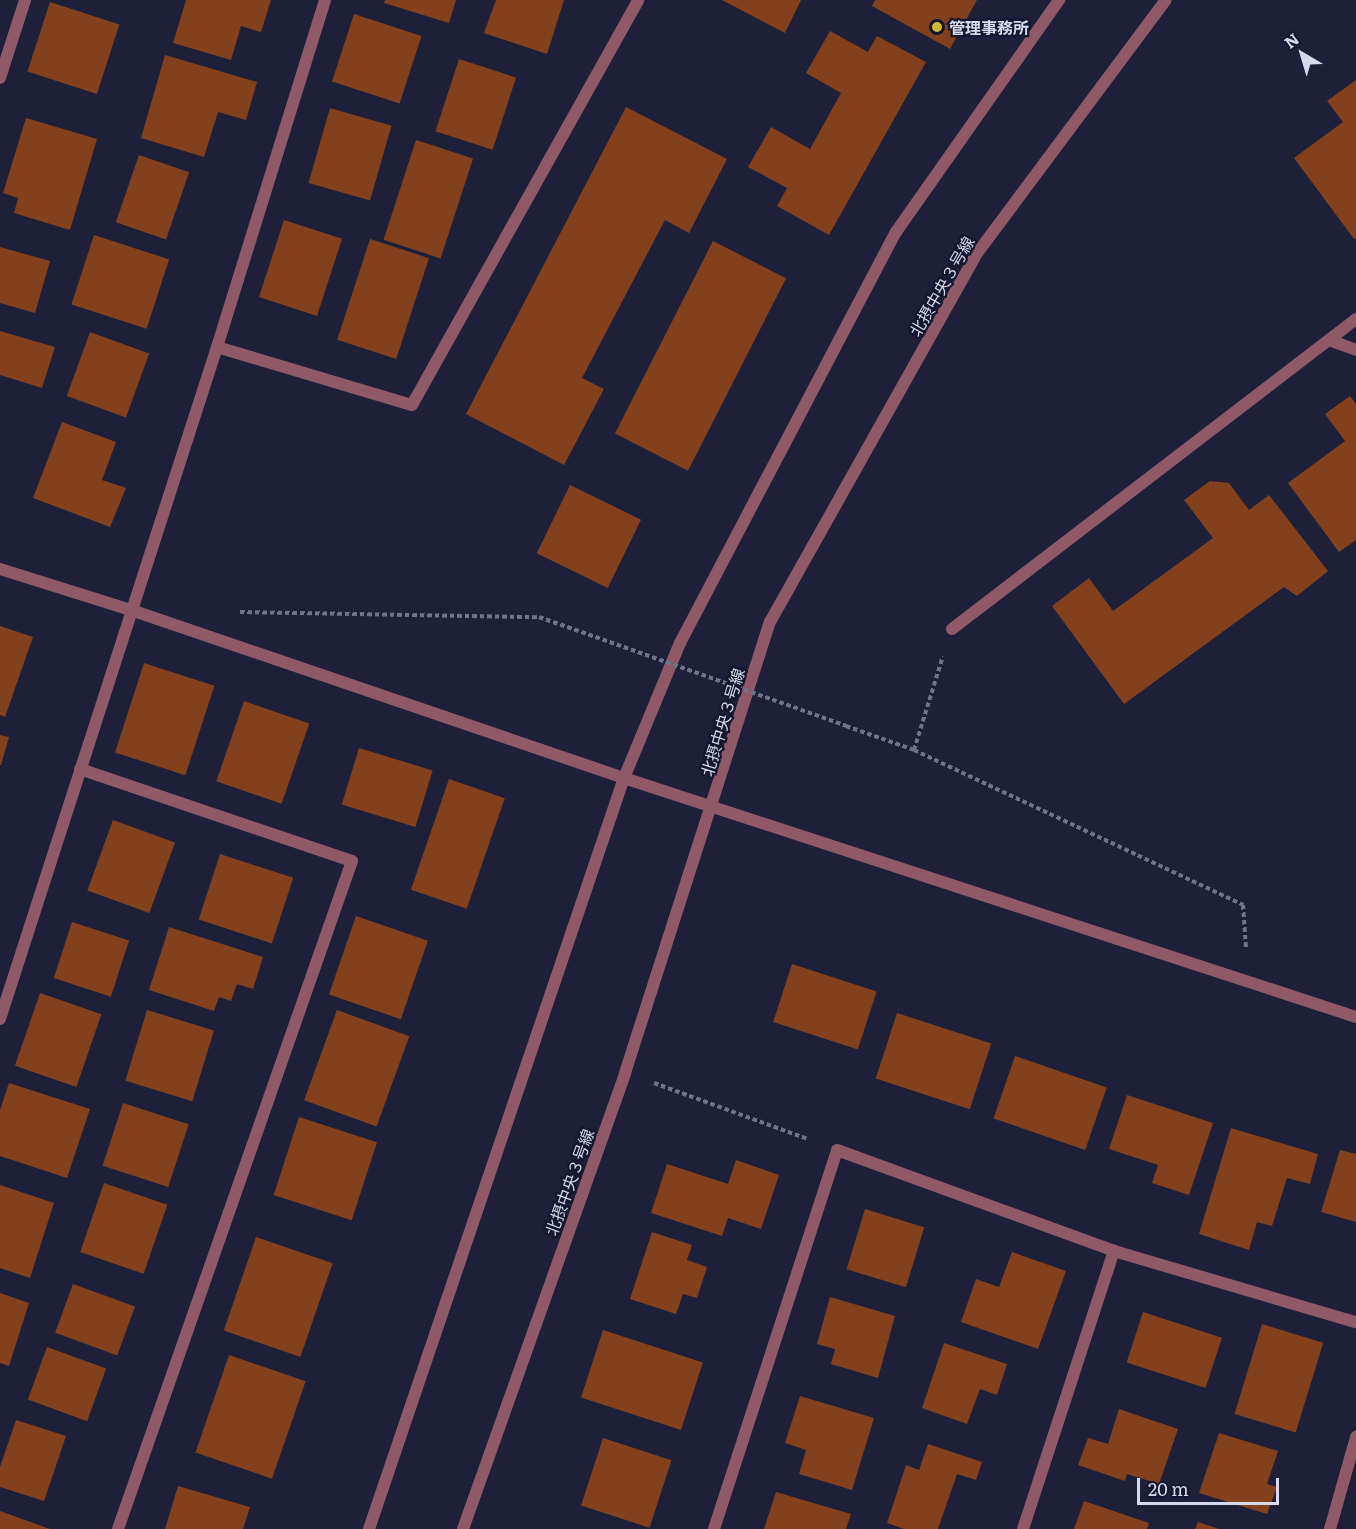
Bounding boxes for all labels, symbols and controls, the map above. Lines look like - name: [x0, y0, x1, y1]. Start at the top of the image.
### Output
- place label: 管理事務所: [949, 17, 1029, 37]
- marker: 管理事務所: [930, 20, 944, 34]
- north arrow: [1272, 24, 1332, 84]
- text: N: [1278, 26, 1304, 53]
- street label: 北摂中央３号線: [905, 233, 977, 339]
- street label: 北摂中央３号線: [696, 666, 748, 778]
- street label: 北摂中央３号線: [541, 1126, 597, 1238]
- scale bar: [1140, 1466, 1282, 1504]
- text: 20 m: [1148, 1475, 1189, 1502]

